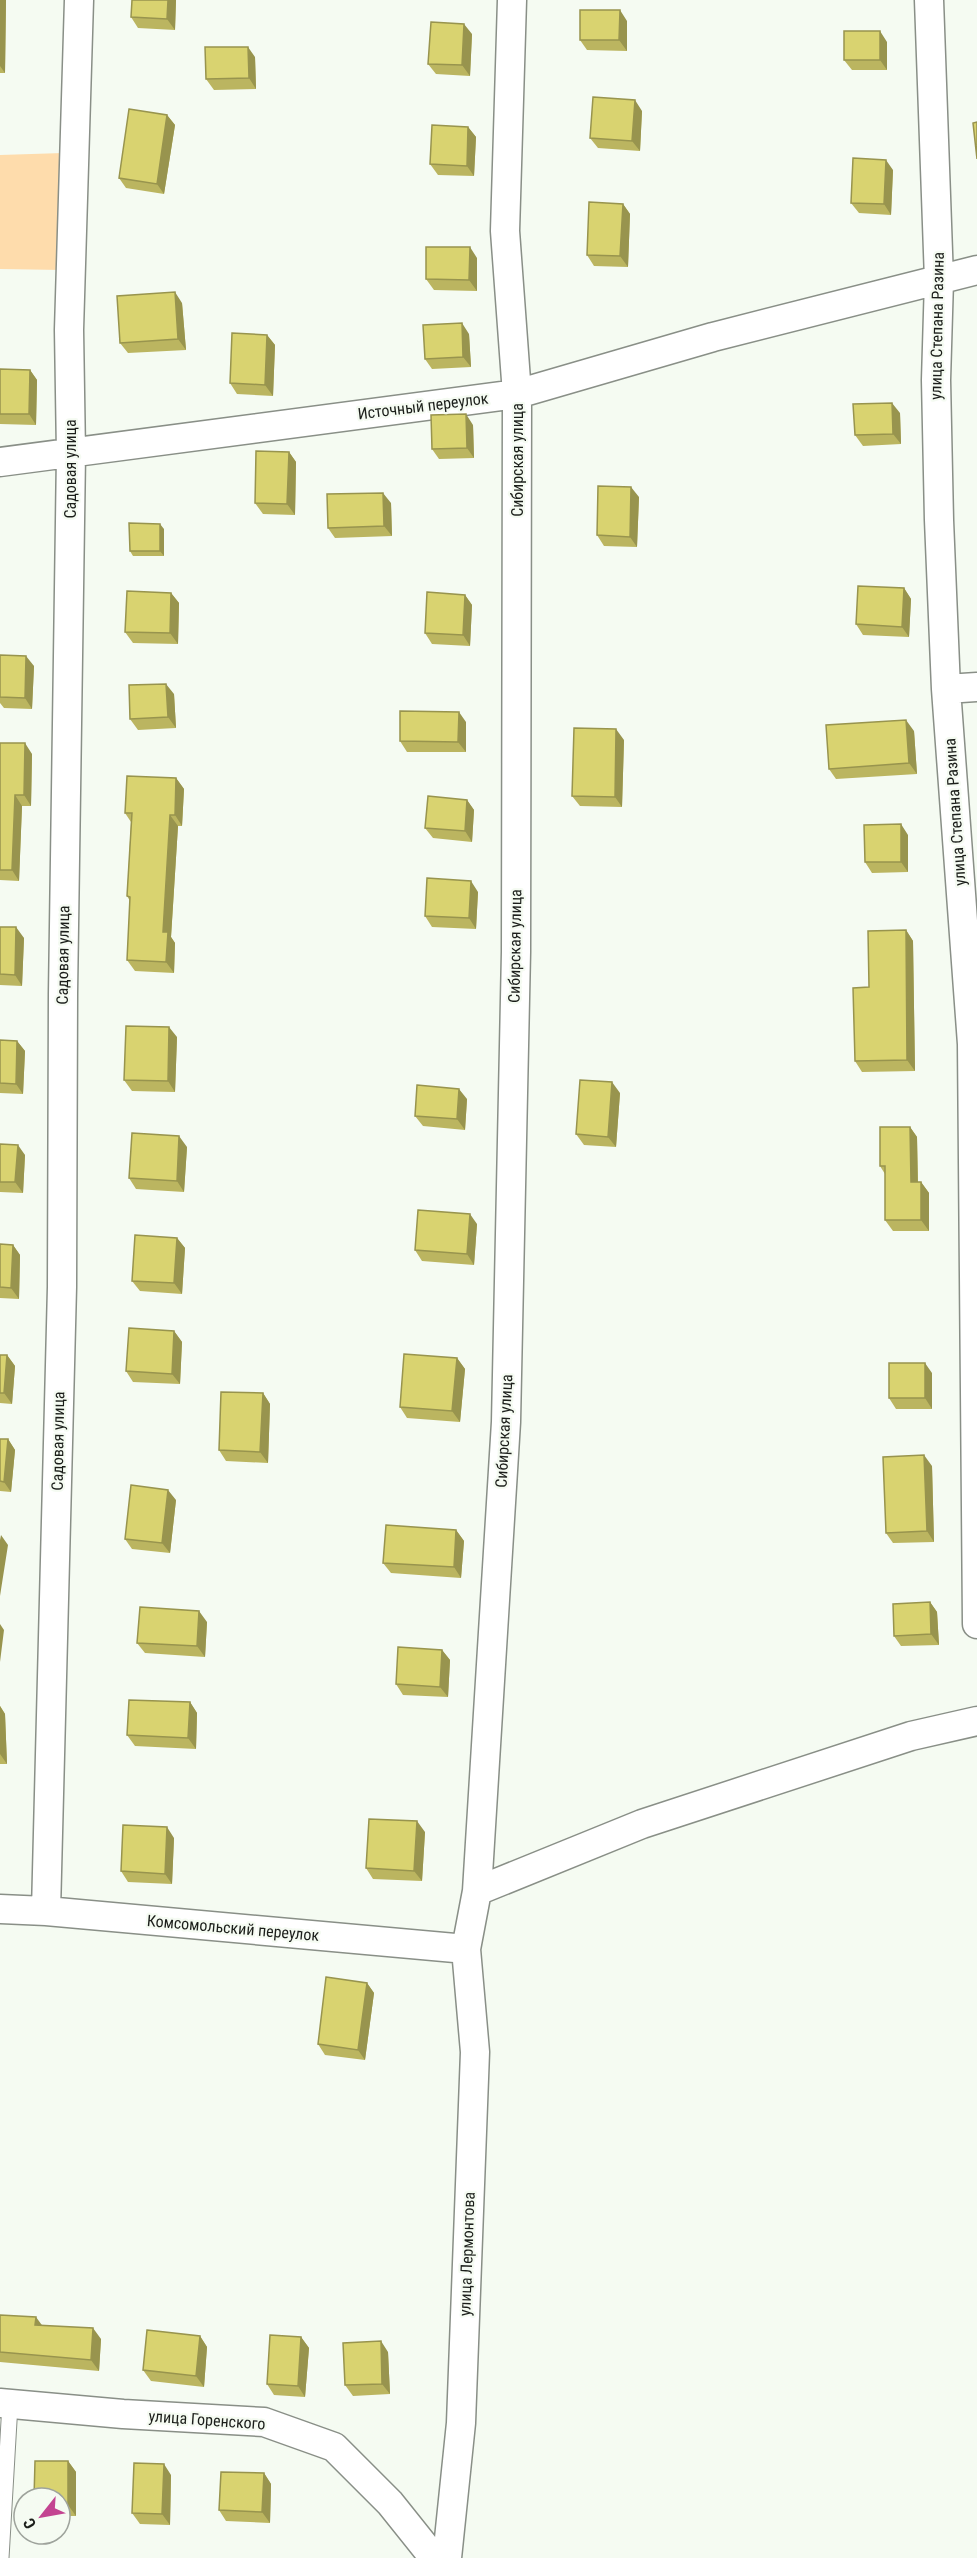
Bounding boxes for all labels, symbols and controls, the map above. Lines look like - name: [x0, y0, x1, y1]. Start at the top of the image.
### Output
- street label: улица Степана Разина: [926, 252, 948, 400]
- street label: Источный переулок: [357, 389, 490, 423]
- street label: Сибирская улица: [508, 403, 527, 517]
- street label: Садовая улица: [61, 419, 80, 519]
- street label: улица Степана Разина: [940, 738, 970, 886]
- street label: Сибирская улица: [505, 889, 525, 1003]
- street label: Садовая улица: [53, 905, 73, 1005]
- street label: Сибирская улица: [492, 1374, 516, 1488]
- street label: Садовая улица: [48, 1391, 68, 1491]
- street label: Комсомольский переулок: [146, 1911, 320, 1945]
- street label: улица Лермонтова: [455, 2192, 479, 2316]
- street label: улица Горенского: [148, 2406, 266, 2434]
- north arrow: [12, 2486, 72, 2546]
- text: С: [19, 2515, 40, 2532]

